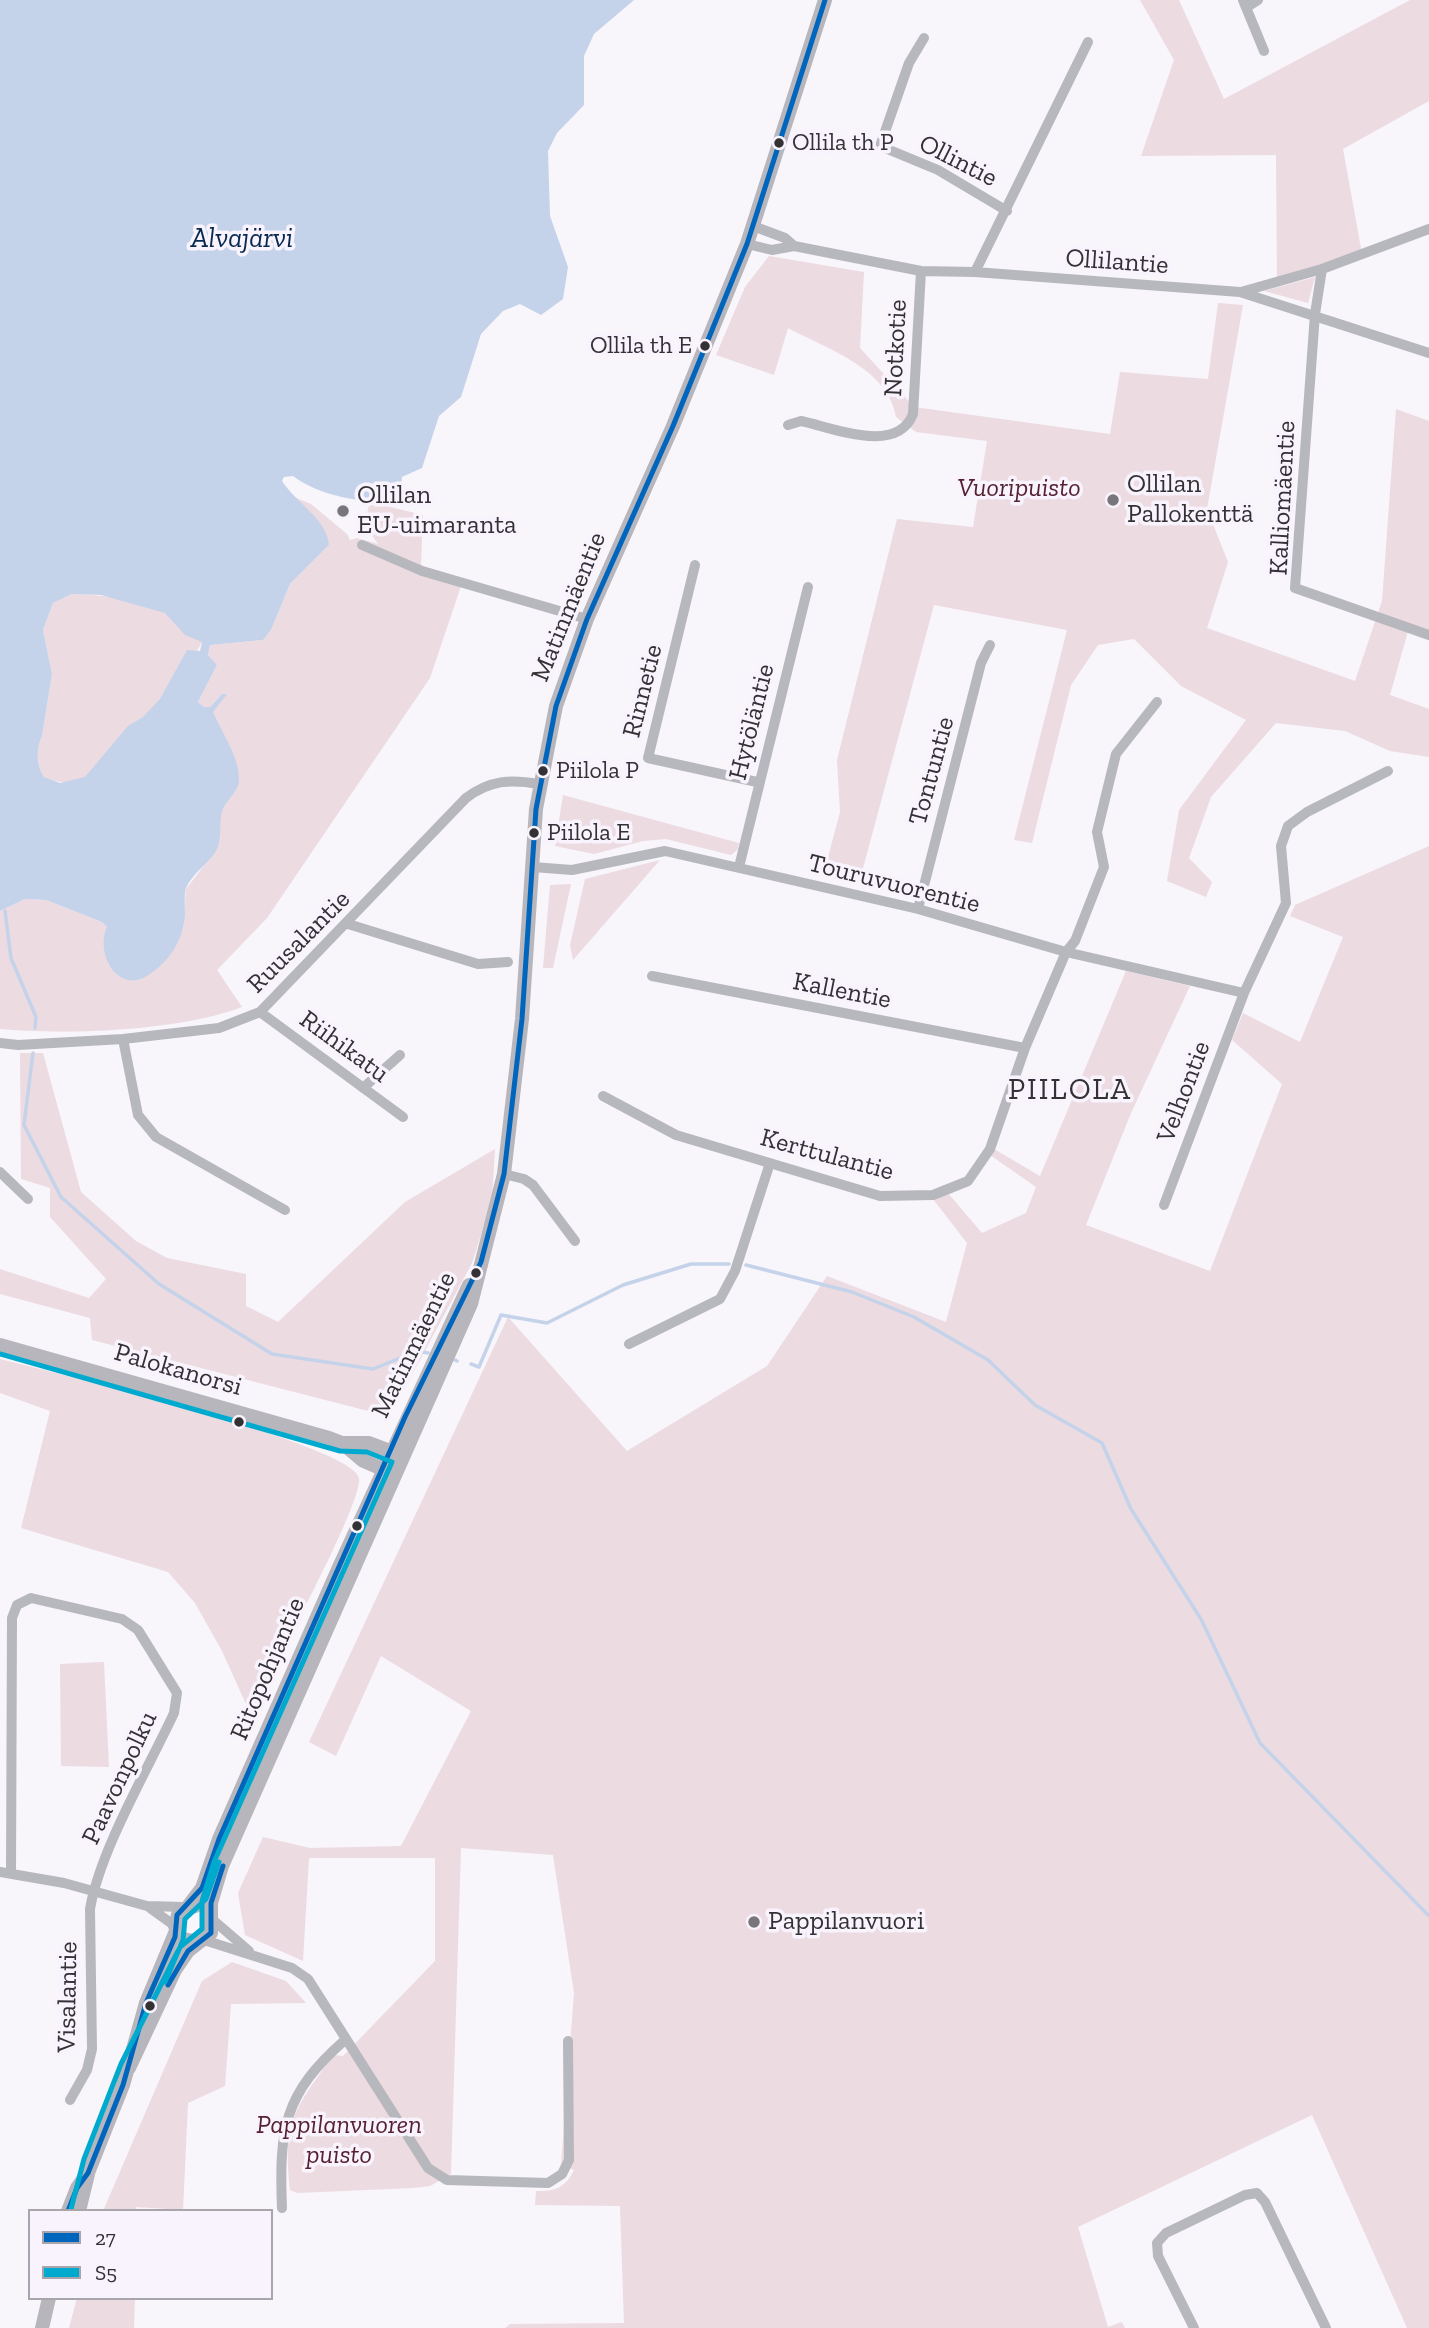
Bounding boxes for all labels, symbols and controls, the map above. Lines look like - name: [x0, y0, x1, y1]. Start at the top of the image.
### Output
- street label: Ollintie: [914, 128, 1002, 194]
- place label: Ollila th P: [792, 129, 894, 157]
- marker: Ollila th P: [772, 136, 786, 150]
- water label: Alvajärvi: [191, 222, 293, 256]
- street label: Ollilantie: [1064, 243, 1170, 281]
- street label: Notkotie: [878, 299, 914, 397]
- place label: Ollila th E: [590, 332, 692, 360]
- marker: Ollila th E: [698, 339, 712, 353]
- street label: Kalliomäentie: [1263, 420, 1303, 576]
- place label: Ollilan Pallokenttä: [1127, 469, 1254, 530]
- park label: Vuoripuisto: [957, 473, 1081, 505]
- place label: Ollilan EU-uimaranta: [357, 480, 517, 542]
- marker: Ollilan Pallokenttä: [1105, 492, 1121, 508]
- marker: Ollilan EU-uimaranta: [335, 503, 351, 519]
- street label: Matinmäentie: [525, 528, 613, 686]
- street label: Rinnetie: [616, 641, 670, 741]
- street label: Hytöläntie: [723, 661, 781, 783]
- street label: Tontuntie: [903, 713, 961, 829]
- place label: Piilola P: [556, 757, 639, 785]
- marker: Piilola P: [536, 764, 550, 778]
- place label: Piilola E: [547, 819, 630, 847]
- marker: Piilola E: [527, 826, 541, 840]
- street label: Touruvuorentie: [805, 848, 983, 920]
- street label: Ruusalantie: [241, 884, 357, 1000]
- street label: Kallentie: [790, 966, 894, 1016]
- street label: Riihikatu: [293, 1004, 395, 1090]
- street label: Velhontie: [1150, 1037, 1218, 1147]
- district label: PIILOLA: [1009, 1072, 1131, 1108]
- street label: Kerttulantie: [757, 1122, 897, 1188]
- unlabelled marker: [469, 1266, 483, 1280]
- street label: Matinmäentie: [365, 1267, 463, 1423]
- street label: Palokanorsi: [111, 1337, 245, 1403]
- unlabelled marker: [232, 1415, 246, 1429]
- unlabelled marker: [350, 1519, 364, 1533]
- street label: Ritopohjantie: [224, 1593, 312, 1745]
- street label: Paavonpolku: [76, 1707, 164, 1849]
- place label: Pappilanvuori: [768, 1906, 924, 1938]
- marker: Pappilanvuori: [746, 1914, 762, 1930]
- street label: Visalantie: [51, 1941, 85, 2053]
- unlabelled marker: [143, 1999, 157, 2013]
- park label: Pappilanvuoren puisto: [256, 2110, 422, 2172]
- legend: [28, 2209, 273, 2300]
- text: 27: [95, 2225, 116, 2250]
- text: S5: [95, 2260, 117, 2285]

